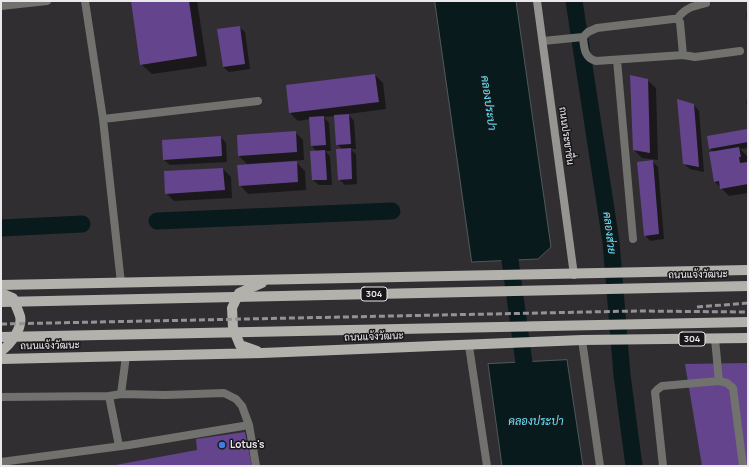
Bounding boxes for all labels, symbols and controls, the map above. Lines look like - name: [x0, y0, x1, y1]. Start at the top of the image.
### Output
- water label: คลองประปา: [478, 75, 498, 131]
- street label: ถนนประชาชื่น: [556, 106, 576, 166]
- water label: คลองส่วย: [600, 211, 618, 255]
- street label: ถนนแจ้งวัฒนะ: [668, 268, 728, 282]
- road number: 304: [361, 287, 387, 301]
- street label: ถนนแจ้งวัฒนะ: [344, 330, 404, 344]
- road number: 304: [679, 332, 705, 346]
- street label: ถนนแจ้งวัฒนะ: [20, 339, 80, 353]
- water label: คลองประปา: [508, 415, 564, 429]
- place label: Lotus's: [230, 439, 265, 451]
- marker: Lotus's: [217, 440, 227, 450]

